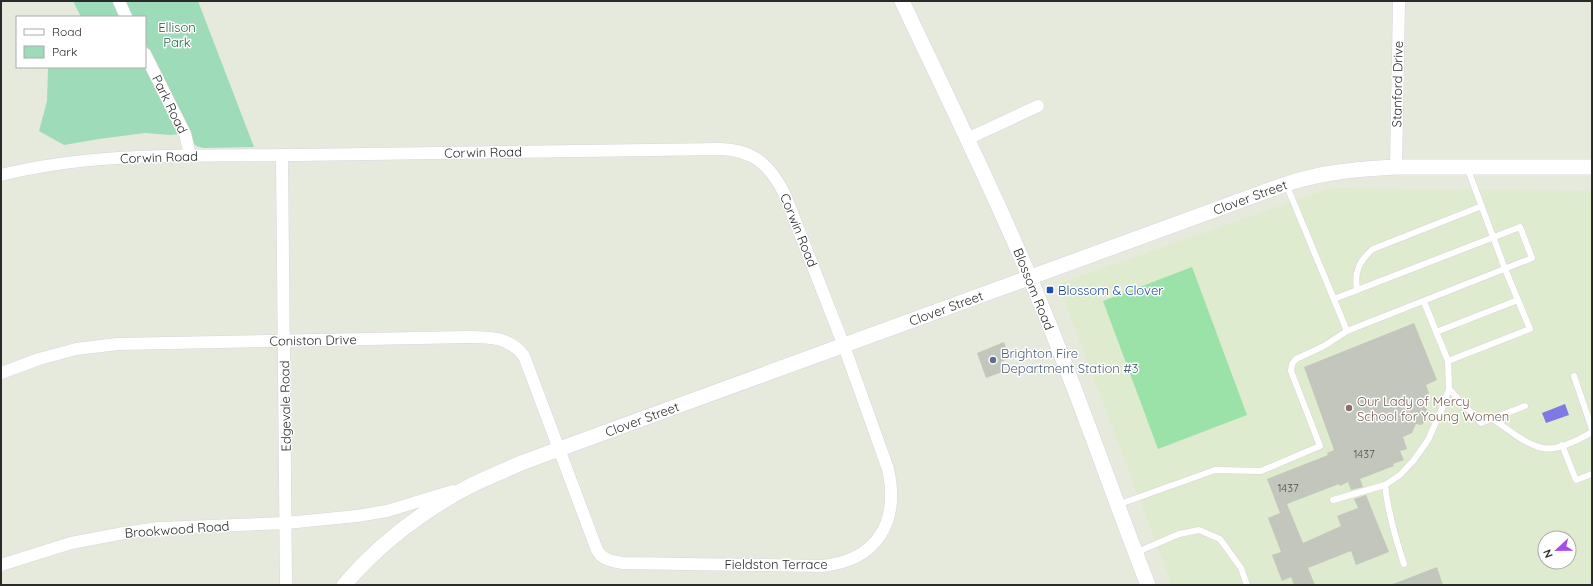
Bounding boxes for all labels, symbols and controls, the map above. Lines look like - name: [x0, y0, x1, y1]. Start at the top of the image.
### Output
- legend: [16, 16, 146, 68]
- park label: Ellison Park: [158, 19, 196, 50]
- text: Road: [52, 24, 82, 39]
- street label: Stanford Drive: [1388, 41, 1406, 127]
- text: Park: [52, 44, 77, 59]
- street label: Park Road: [149, 72, 191, 136]
- street label: Corwin Road: [444, 143, 522, 161]
- street label: Corwin Road: [120, 148, 198, 166]
- street label: Clover Street: [1211, 176, 1289, 218]
- street label: Corwin Road: [777, 191, 821, 269]
- street label: Blossom Road: [1010, 246, 1058, 332]
- place label: Blossom & Clover: [1058, 282, 1163, 298]
- marker: Blossom & Clover: [1045, 285, 1055, 295]
- street label: Clover Street: [907, 287, 985, 329]
- street label: Coniston Drive: [269, 331, 357, 349]
- place label: Brighton Fire Department Station #3: [1001, 345, 1139, 376]
- marker: Brighton Fire Department Station #3: [988, 355, 998, 365]
- street label: Edgevale Road: [276, 360, 294, 452]
- place label: Our Lady of Mercy School for Young Women: [1357, 393, 1509, 424]
- street label: Clover Street: [603, 398, 681, 440]
- marker: Our Lady of Mercy School for Young Women: [1344, 403, 1354, 413]
- house number: 1437: [1353, 447, 1375, 461]
- house number: 1437: [1277, 481, 1299, 495]
- street label: Brookwood Road: [124, 517, 230, 541]
- north arrow: [1537, 530, 1577, 570]
- text: N: [1540, 547, 1556, 560]
- street label: Fieldston Terrace: [724, 556, 828, 572]

